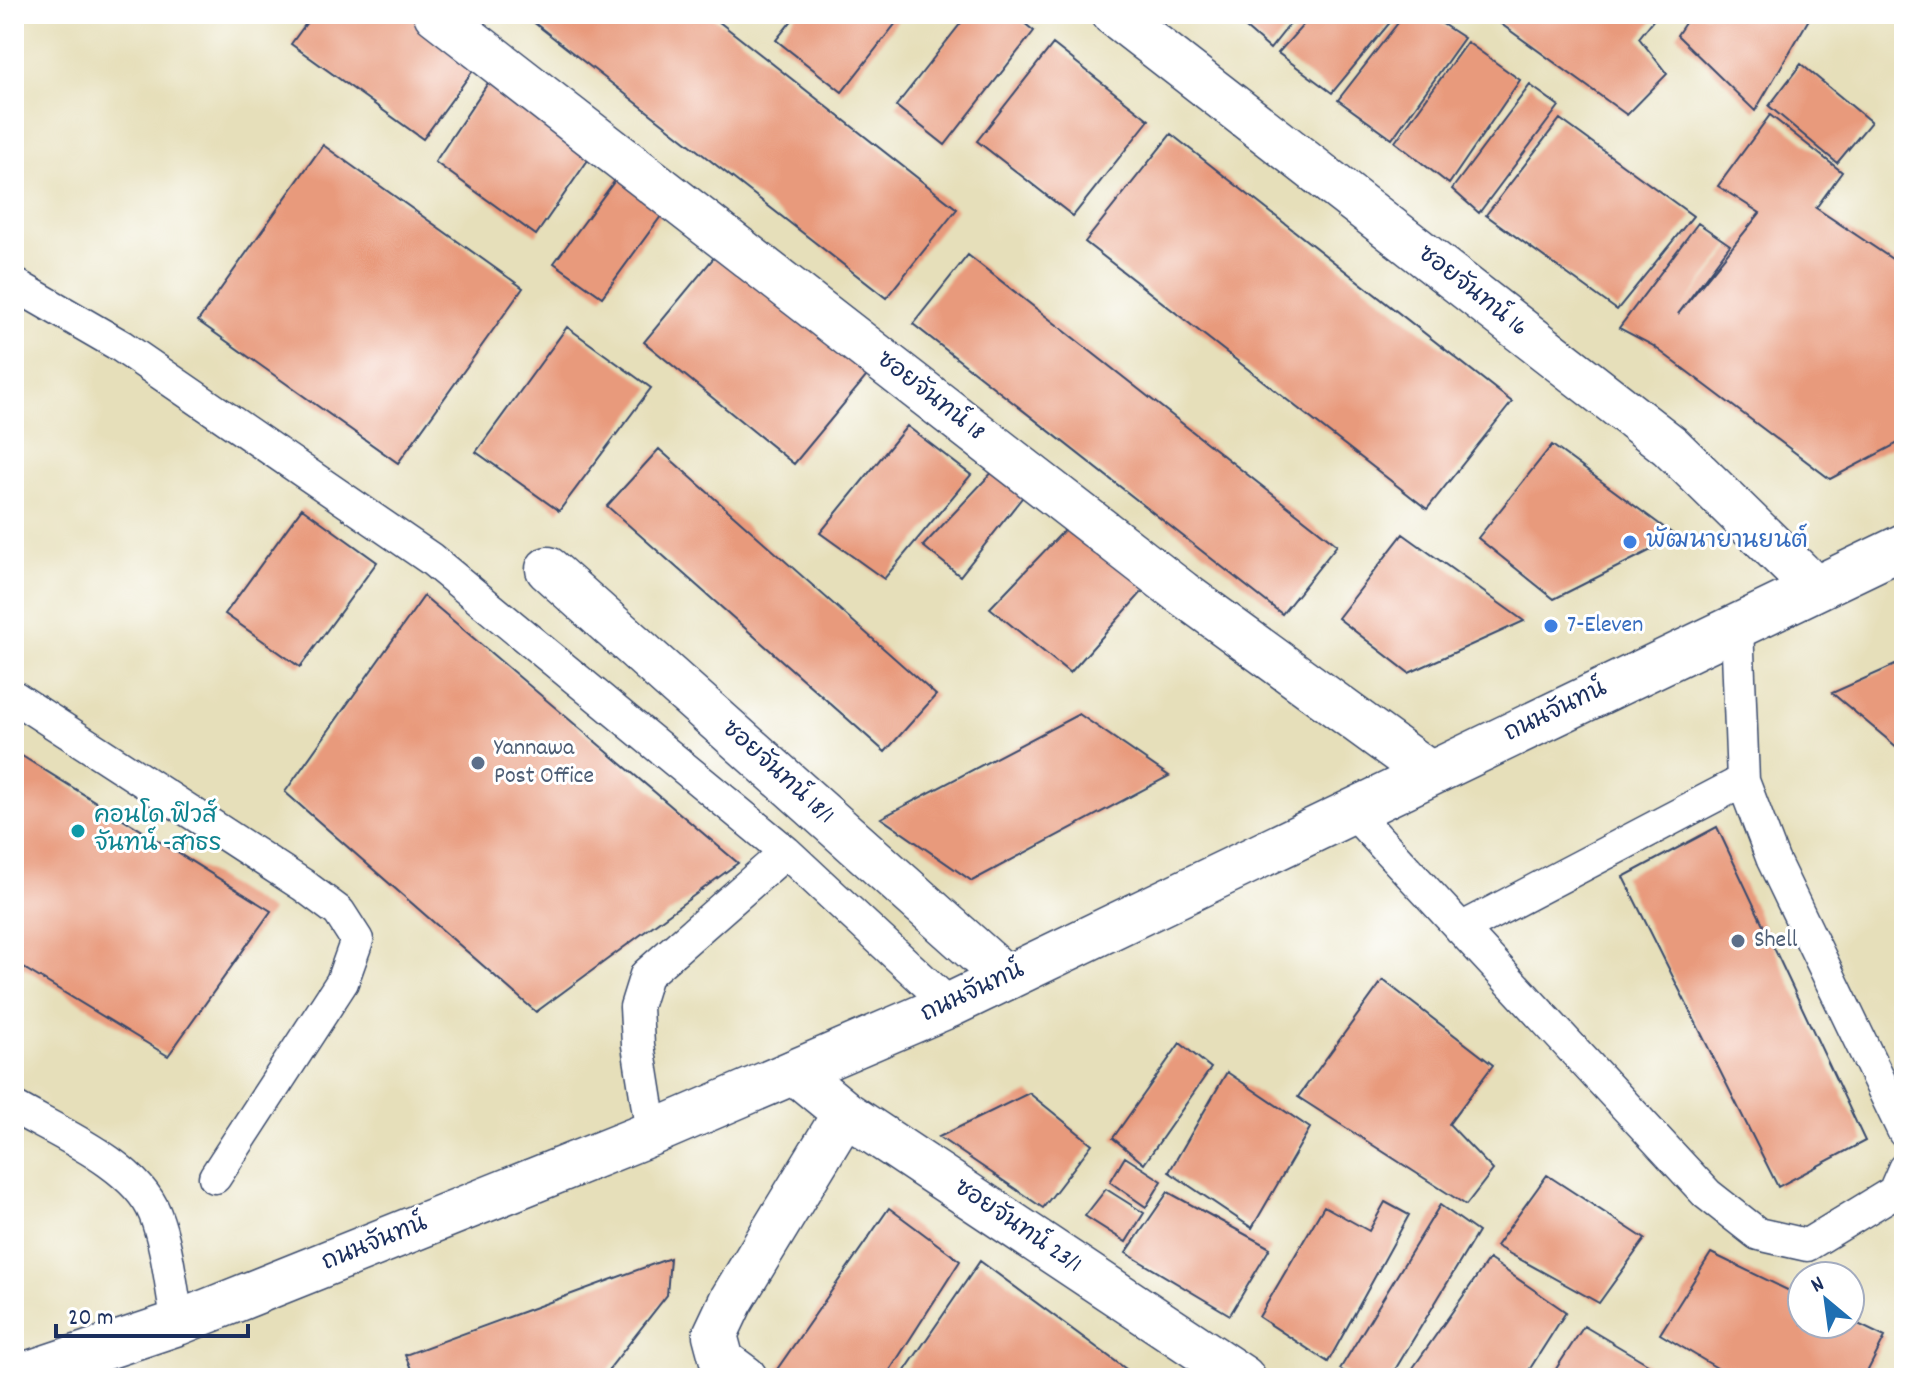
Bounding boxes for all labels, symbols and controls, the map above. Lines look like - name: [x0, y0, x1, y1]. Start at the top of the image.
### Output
- street label: ซอยจันทน์ 16: [1410, 237, 1535, 346]
- street label: ซอยจันทน์ 18: [869, 342, 993, 450]
- place label: พัฒนายานยนต์: [1646, 523, 1808, 559]
- marker: พัฒนายานยนต์: [1621, 533, 1639, 551]
- place label: 7-Eleven: [1567, 609, 1643, 643]
- marker: 7-Eleven: [1542, 617, 1560, 635]
- street label: ถนนจันทน์: [1498, 671, 1613, 752]
- street label: ซอยจันทน์ 18/1: [713, 712, 842, 833]
- place label: Yannawa Post Office: [494, 732, 594, 794]
- marker: Yannawa Post Office: [469, 754, 487, 772]
- place label: คอนโด ฟิวส์ จันทน์ -สาธร: [94, 798, 222, 862]
- marker: คอนโด ฟิวส์ จันทน์ -สาธร: [69, 822, 87, 840]
- place label: Shell: [1754, 924, 1798, 958]
- marker: Shell: [1729, 932, 1747, 950]
- street label: ถนนจันทน์: [915, 952, 1030, 1032]
- street label: ซอยจันทน์ 23/1: [946, 1170, 1089, 1282]
- street label: ถนนจันทน์: [317, 1206, 433, 1281]
- north arrow: [1786, 1260, 1866, 1340]
- text: N: [1806, 1269, 1830, 1302]
- scale bar: [56, 1288, 248, 1338]
- text: 20 m: [68, 1302, 114, 1336]

